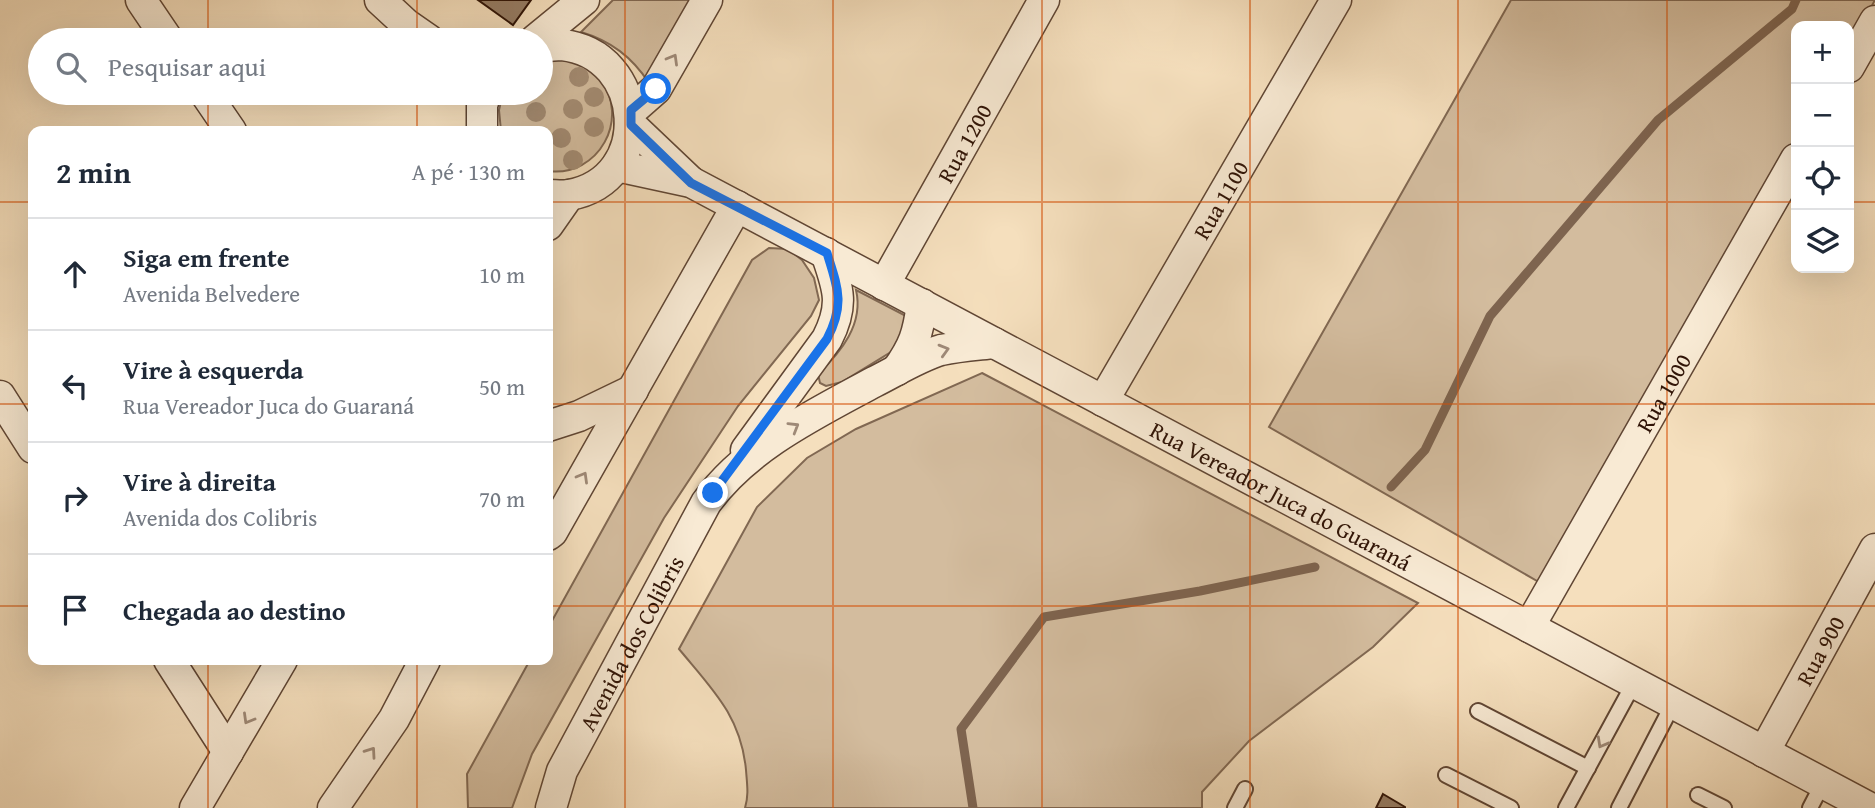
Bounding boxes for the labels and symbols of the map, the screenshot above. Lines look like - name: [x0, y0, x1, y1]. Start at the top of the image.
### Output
- one-way arrow: [665, 54, 678, 66]
- route start: [640, 73, 671, 104]
- street label: Rua 1200: [928, 97, 999, 188]
- street label: Rua 1100: [1184, 154, 1256, 245]
- one-way arrow: [937, 344, 949, 359]
- street label: Rua 1000: [1627, 347, 1698, 438]
- street label: Rua Vereador Juca do Guaraná: [1145, 413, 1418, 578]
- one-way arrow: [787, 423, 800, 436]
- one-way arrow: [575, 472, 588, 484]
- route end: [697, 477, 728, 508]
- street label: Avenida dos Colibris: [570, 549, 691, 736]
- street label: Rua 900: [1787, 609, 1852, 691]
- one-way arrow: [243, 711, 256, 724]
- one-way arrow: [1597, 736, 1610, 748]
- one-way arrow: [363, 747, 375, 760]

